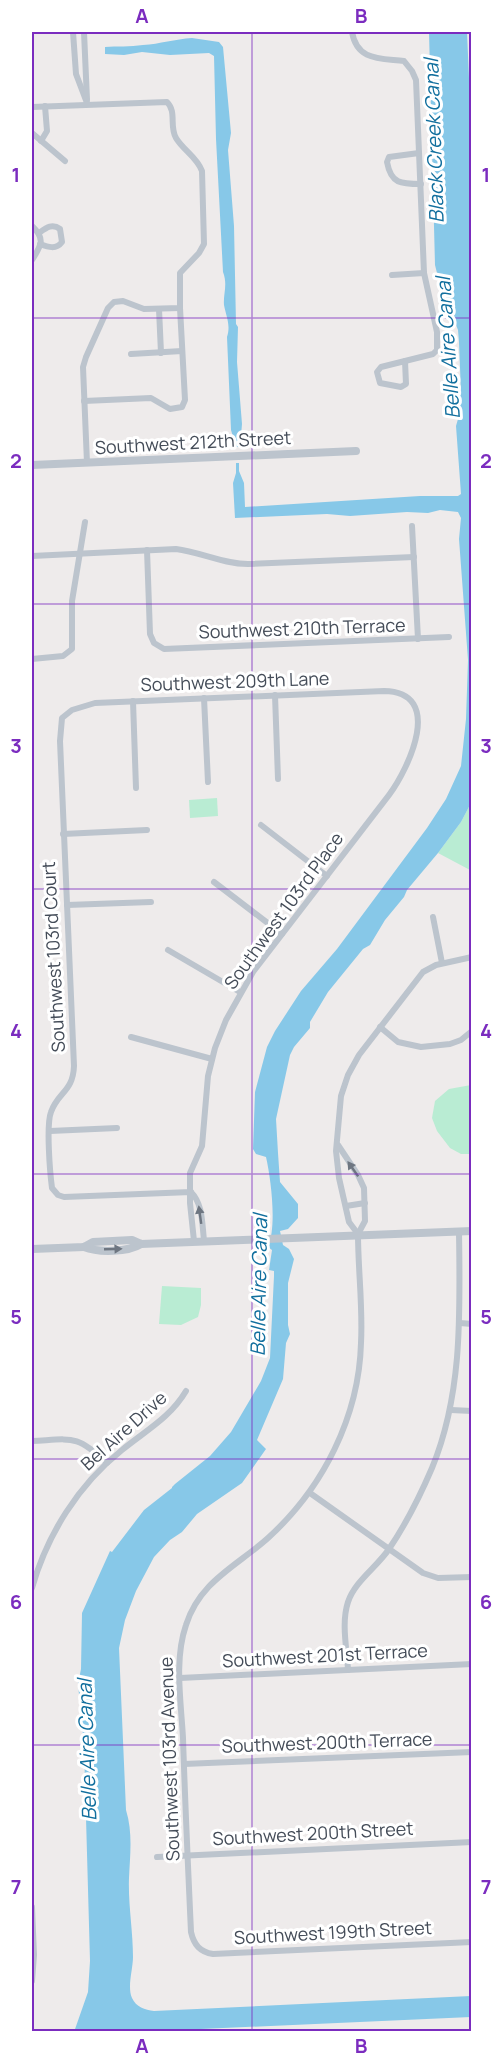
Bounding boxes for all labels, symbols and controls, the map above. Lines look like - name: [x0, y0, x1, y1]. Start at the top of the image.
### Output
- text: A: [135, 2, 149, 29]
- text: B: [355, 2, 368, 29]
- water label: Black Creek Canal: [417, 56, 450, 224]
- text: 1: [12, 161, 20, 188]
- text: 1: [482, 161, 490, 188]
- water label: Belle Aire Canal: [429, 274, 466, 420]
- street label: Southwest 212th Street: [94, 425, 292, 459]
- text: 2: [10, 447, 22, 474]
- text: 2: [480, 447, 492, 474]
- street label: Southwest 210th Terrace: [198, 612, 406, 644]
- street label: Southwest 209th Lane: [140, 666, 330, 696]
- text: 3: [10, 732, 22, 759]
- text: 3: [480, 732, 492, 759]
- street label: Southwest 103rd Place: [218, 827, 348, 994]
- street label: Southwest 103rd Court: [36, 861, 70, 1053]
- text: 4: [10, 1017, 22, 1044]
- text: 4: [480, 1017, 492, 1044]
- one-way arrow: [347, 1161, 359, 1177]
- one-way arrow: [196, 1205, 205, 1224]
- water label: Belle Aire Canal: [244, 1211, 273, 1356]
- one-way arrow: [104, 1245, 123, 1254]
- text: 5: [10, 1303, 22, 1330]
- text: 5: [480, 1303, 492, 1330]
- street label: Bel Aire Drive: [75, 1385, 171, 1475]
- text: 6: [10, 1588, 22, 1615]
- text: 6: [480, 1588, 492, 1615]
- street label: Southwest 201st Terrace: [222, 1638, 428, 1672]
- street label: Southwest 103rd Avenue: [153, 1656, 185, 1862]
- water label: Belle Aire Canal: [70, 1676, 102, 1821]
- street label: Southwest 200th Terrace: [221, 1726, 433, 1758]
- street label: Southwest 200th Street: [212, 1816, 414, 1850]
- text: 7: [11, 1873, 21, 1900]
- text: 7: [481, 1873, 491, 1900]
- street label: Southwest 199th Street: [233, 1915, 433, 1949]
- text: A: [135, 2032, 149, 2059]
- text: B: [355, 2032, 368, 2059]

